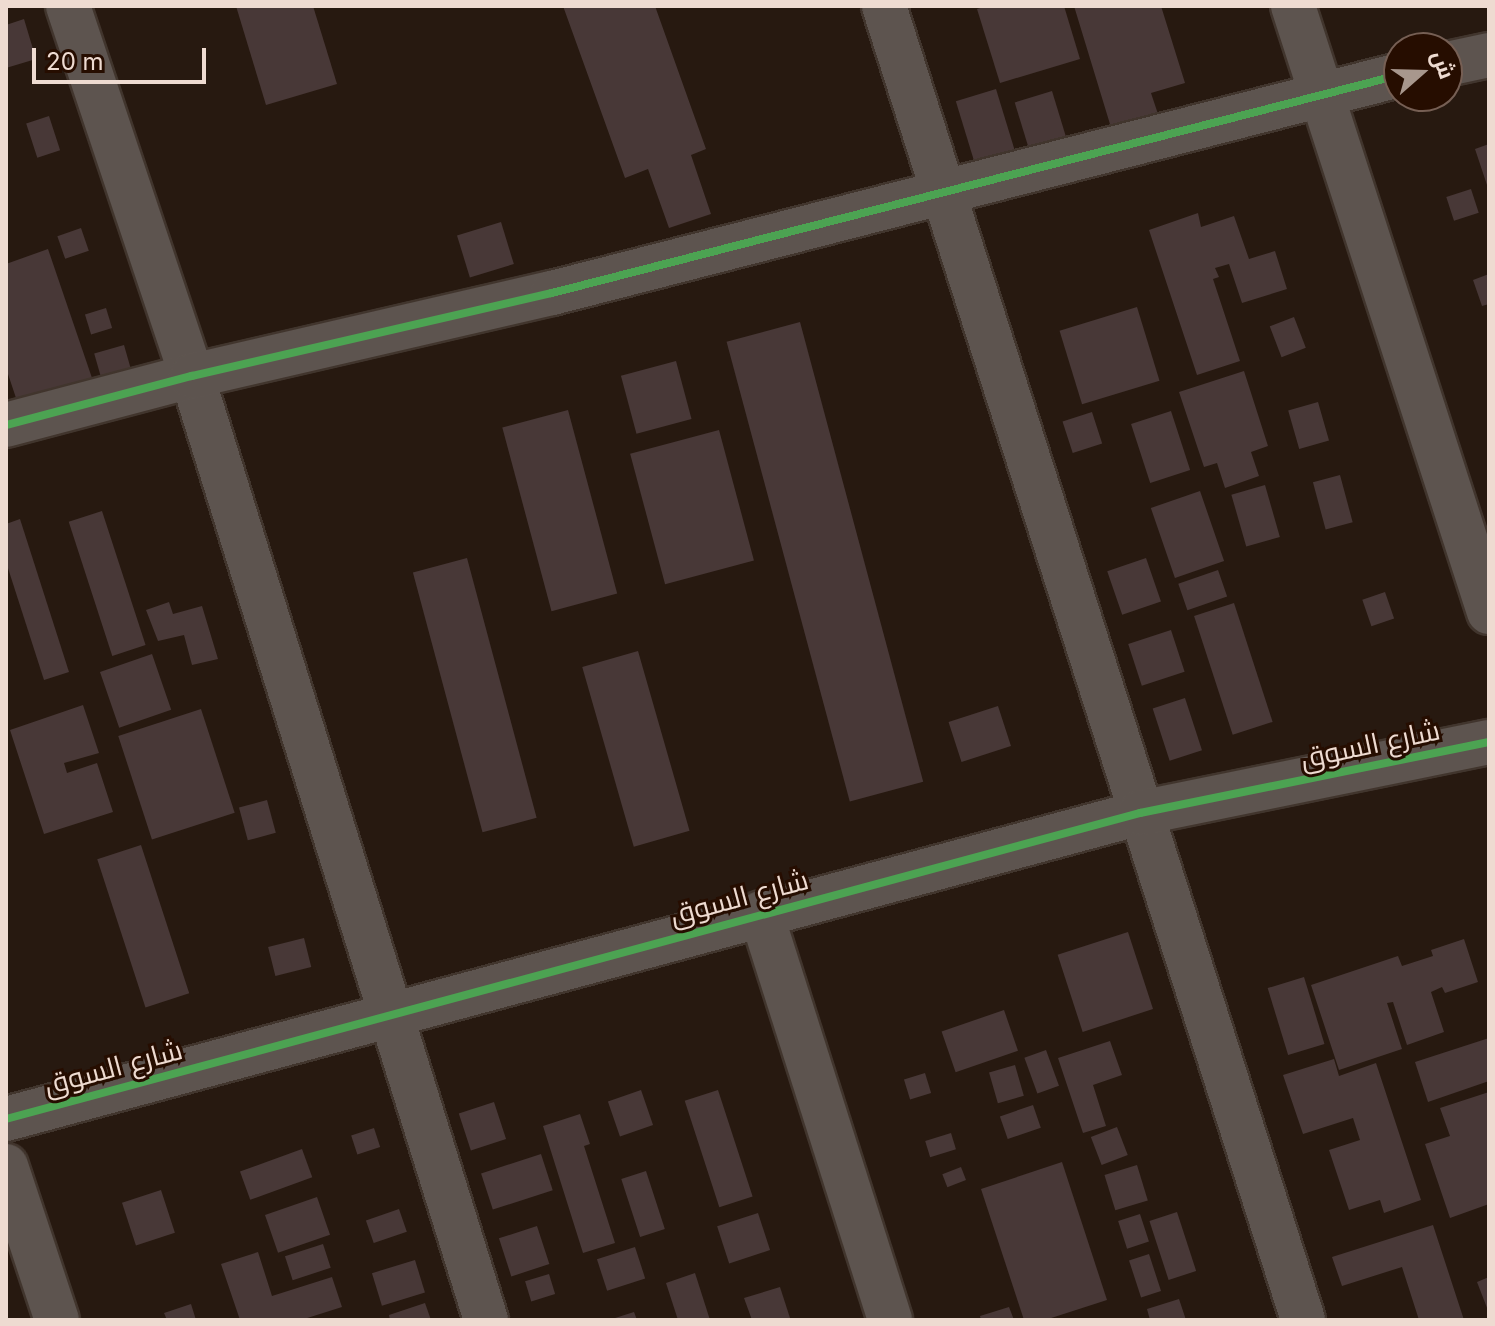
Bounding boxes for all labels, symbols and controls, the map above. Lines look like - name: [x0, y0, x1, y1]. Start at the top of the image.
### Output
- scale bar: [36, 32, 210, 82]
- north arrow: [1383, 32, 1463, 112]
- text: 20 m: [46, 47, 104, 76]
- text: ش: [1427, 47, 1461, 82]
- street label: شارع السوق: [1297, 713, 1443, 775]
- street label: شارع السوق: [666, 862, 812, 932]
- street label: شارع السوق: [40, 1032, 186, 1102]

